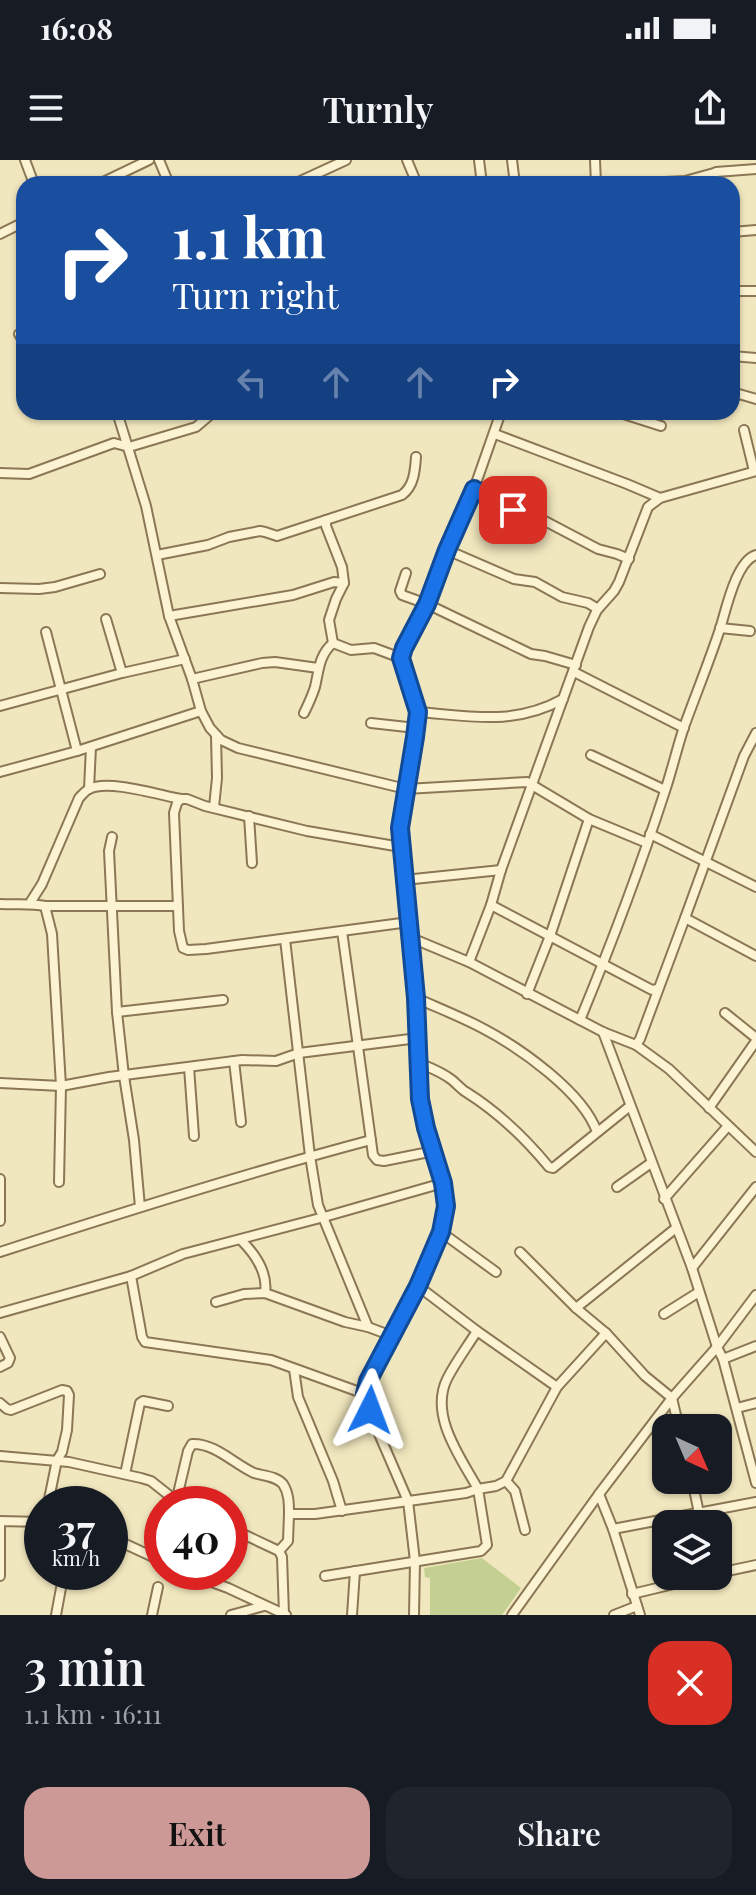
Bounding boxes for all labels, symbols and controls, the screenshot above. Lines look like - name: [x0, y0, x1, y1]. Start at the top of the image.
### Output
- text: 16:08: [40, 8, 113, 48]
- text: Turnly: [323, 84, 433, 132]
- icon: menu: [24, 86, 68, 130]
- icon: share: [688, 86, 732, 130]
- text: 1.1 km: [172, 198, 326, 273]
- icon: right: [40, 208, 144, 312]
- text: Turn right: [172, 270, 339, 318]
- icon: left: [230, 360, 274, 404]
- icon: ahead: [314, 360, 358, 404]
- icon: ahead: [398, 360, 442, 404]
- icon: right: [482, 360, 526, 404]
- pin: [479, 476, 547, 544]
- icon: arrive: [491, 488, 535, 532]
- position arrow: [328, 1368, 412, 1452]
- north arrow: [652, 1414, 732, 1494]
- map controls: [652, 1414, 732, 1590]
- speed limit sign: 40: [144, 1486, 248, 1590]
- text: 37: [57, 1501, 95, 1554]
- button: layers: [652, 1510, 732, 1590]
- text: km/h: [52, 1544, 100, 1571]
- text: 3 min: [24, 1634, 145, 1698]
- button: close: [648, 1641, 732, 1725]
- text: 1.1 km · 16:11: [24, 1696, 162, 1731]
- button: Exit: [24, 1787, 370, 1879]
- button: Share: [386, 1787, 732, 1879]

